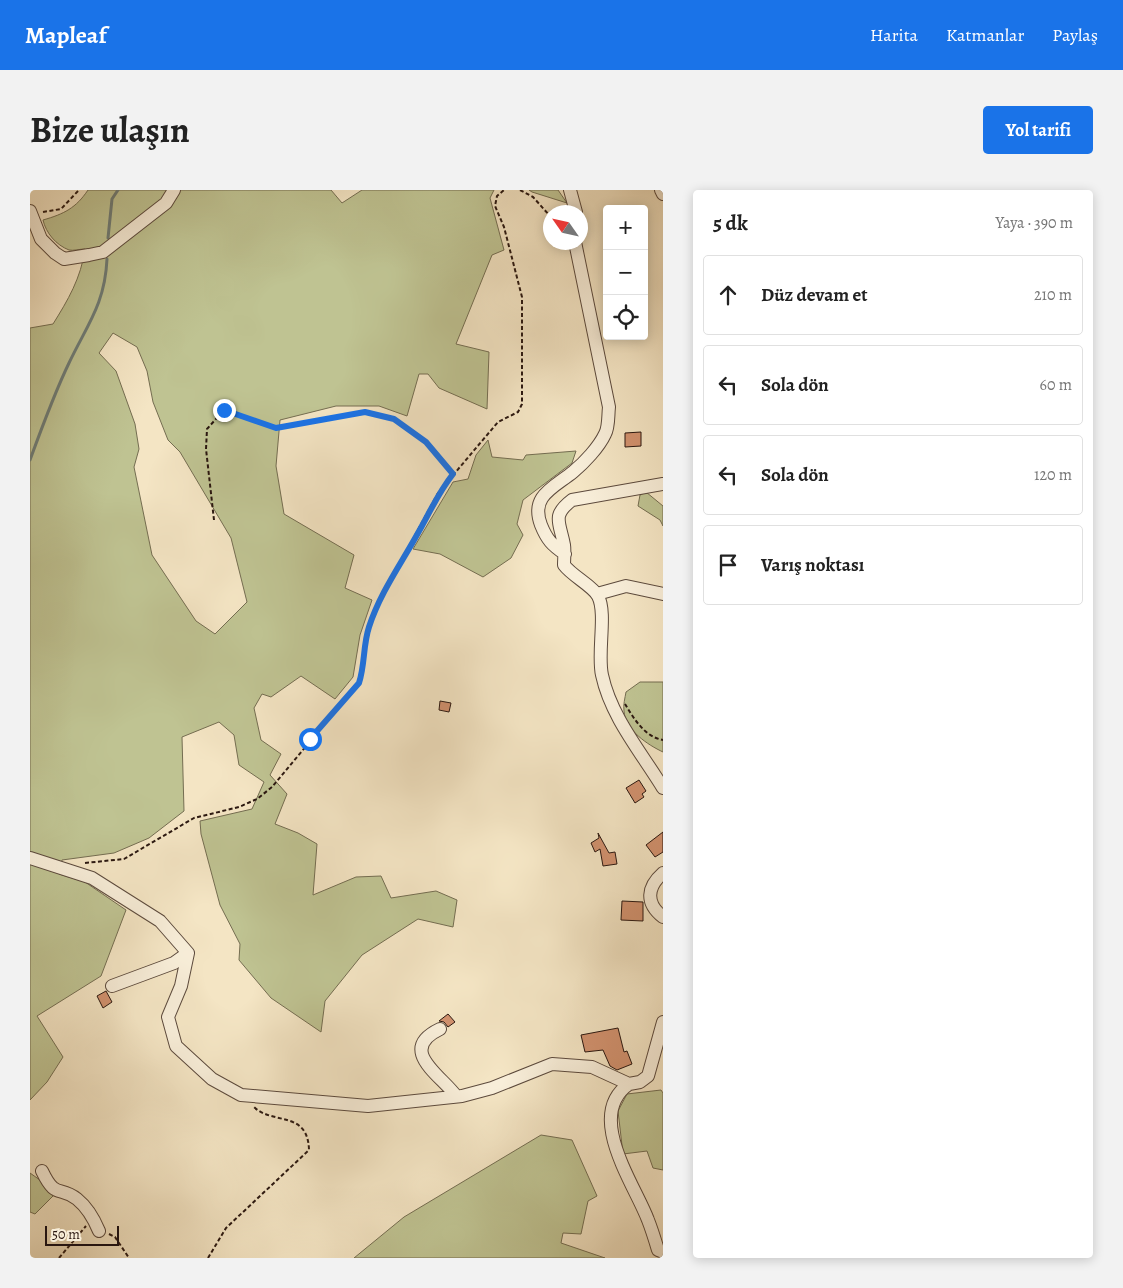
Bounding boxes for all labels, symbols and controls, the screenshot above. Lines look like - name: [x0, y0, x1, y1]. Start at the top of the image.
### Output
- text: Mapleaf: [25, 19, 107, 51]
- text: Harita: [870, 23, 918, 47]
- text: Katmanlar: [946, 23, 1024, 47]
- text: Paylaş: [1052, 23, 1098, 47]
- text: Bize ulaşın: [30, 106, 190, 154]
- button: Yol tarifi: [983, 106, 1093, 154]
- north arrow: [543, 205, 588, 250]
- map controls: [603, 205, 648, 340]
- button: +: [603, 205, 648, 250]
- text: 5 dk: [713, 209, 748, 237]
- text: Yaya · 390 m: [995, 212, 1073, 234]
- button: −: [603, 250, 648, 295]
- icon: ahead: [714, 281, 742, 309]
- text: Düz devam et: [761, 282, 868, 308]
- text: 210 m: [1034, 284, 1072, 306]
- button: locate: [603, 295, 648, 340]
- icon: left: [714, 371, 742, 399]
- text: Sola dön: [761, 372, 829, 398]
- text: 60 m: [1040, 374, 1072, 396]
- route end: [213, 399, 236, 422]
- icon: left: [714, 461, 742, 489]
- text: Sola dön: [761, 462, 829, 488]
- text: 120 m: [1034, 464, 1072, 486]
- icon: arrive: [714, 551, 742, 579]
- text: Varış noktası: [761, 552, 864, 578]
- route start: [299, 728, 322, 751]
- scale bar: [45, 1223, 119, 1246]
- text: 50 m: [52, 1225, 80, 1244]

